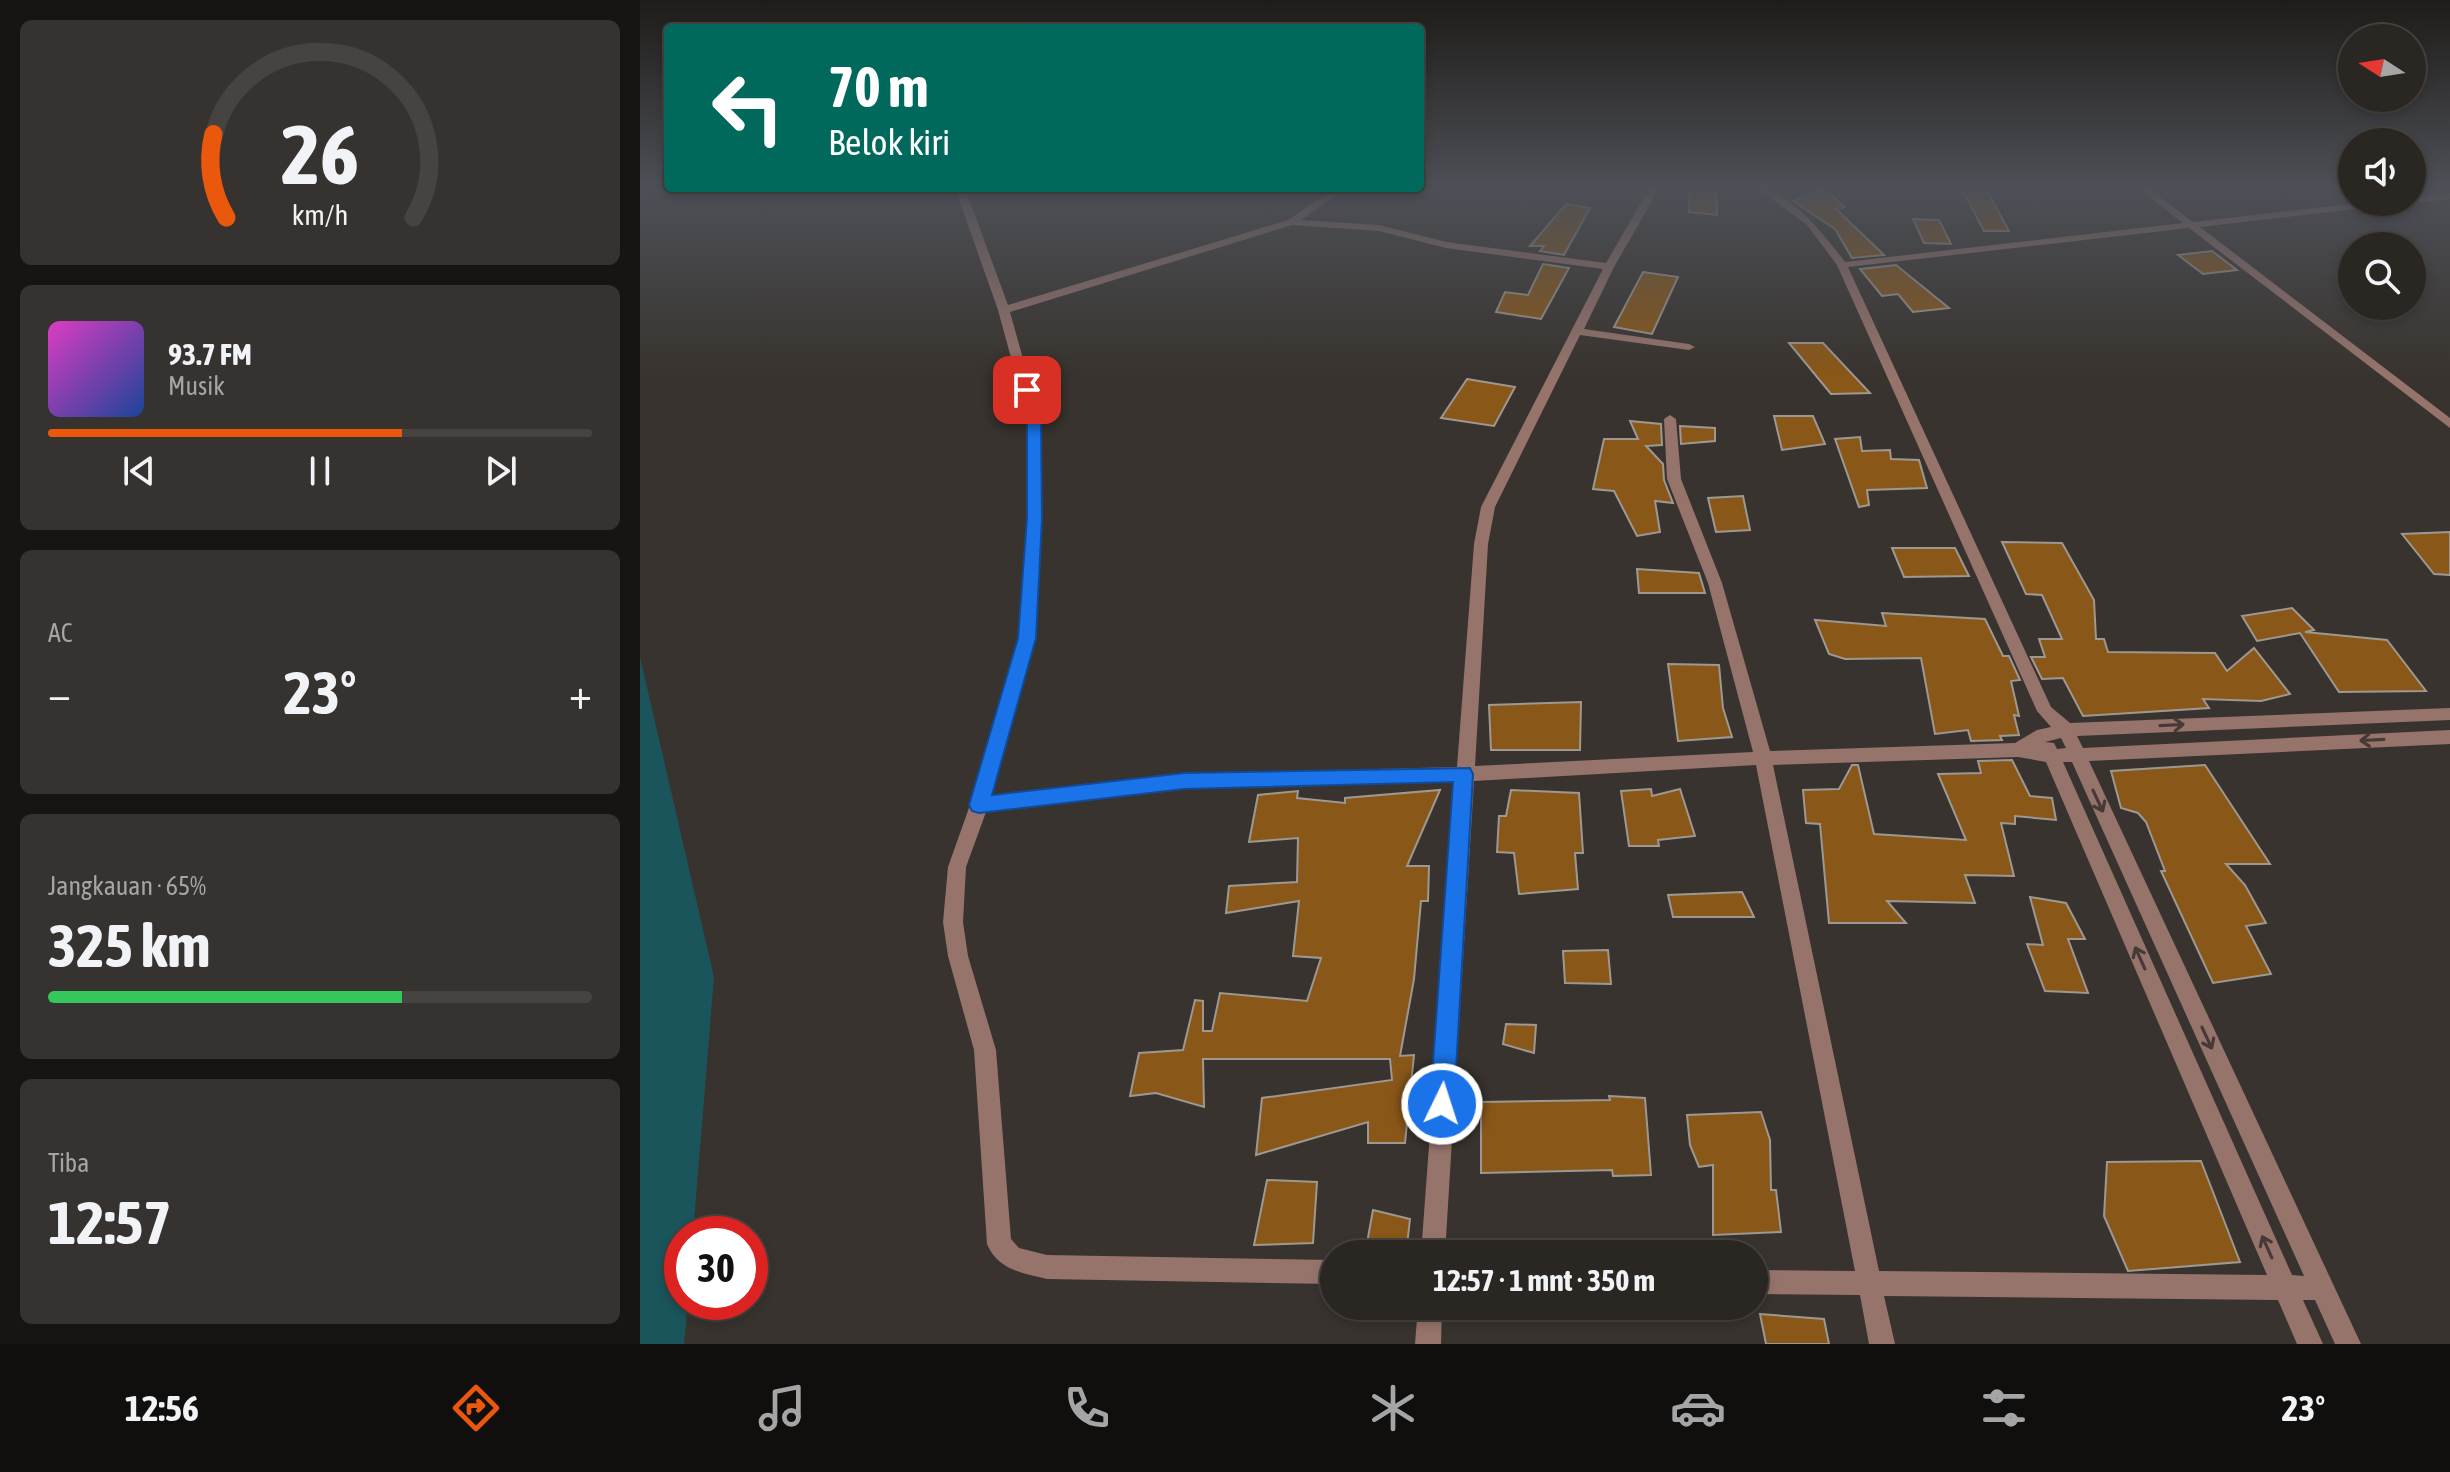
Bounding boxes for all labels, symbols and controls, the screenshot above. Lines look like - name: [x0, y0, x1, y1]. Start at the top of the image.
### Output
- north arrow: [2338, 24, 2426, 112]
- map controls: [2338, 24, 2426, 320]
- text: 70 m: [828, 55, 929, 119]
- icon: left: [696, 56, 800, 160]
- text: 26: [281, 106, 359, 202]
- text: Belok kiri: [828, 121, 950, 163]
- button: sound: [2338, 128, 2426, 216]
- text: km/h: [292, 199, 348, 232]
- button: search: [2338, 232, 2426, 320]
- text: 93.7 FM: [168, 337, 252, 371]
- pin: [993, 356, 1061, 424]
- icon: arrive: [1005, 368, 1049, 412]
- text: Musik: [168, 371, 225, 401]
- icon: previous: [117, 449, 161, 493]
- icon: pause: [298, 449, 342, 493]
- icon: next: [479, 449, 523, 493]
- text: AC: [48, 618, 72, 648]
- text: 23°: [284, 658, 356, 727]
- text: −: [48, 668, 71, 718]
- text: +: [569, 668, 592, 718]
- one-way arrow: [2158, 718, 2185, 733]
- one-way arrow: [2359, 733, 2386, 748]
- one-way arrow: [2091, 789, 2106, 813]
- text: Jangkauan · 65%: [48, 871, 206, 901]
- text: 325 km: [48, 911, 210, 980]
- one-way arrow: [2131, 946, 2146, 970]
- one-way arrow: [2200, 1025, 2215, 1049]
- position arrow: [1400, 1062, 1484, 1146]
- text: Tiba: [48, 1148, 89, 1178]
- text: 12:57: [48, 1188, 171, 1257]
- speed limit sign: 30: [664, 1216, 768, 1320]
- one-way arrow: [2259, 1235, 2274, 1259]
- text: 12:57 · 1 mnt · 350 m: [1433, 1263, 1655, 1297]
- icon: directions: [448, 1380, 504, 1436]
- icon: music: [754, 1380, 810, 1436]
- icon: phone: [1059, 1380, 1115, 1436]
- icon: climate: [1365, 1380, 1421, 1436]
- icon: car: [1670, 1380, 1726, 1436]
- icon: filters: [1976, 1380, 2032, 1436]
- text: 12:56: [125, 1387, 199, 1429]
- text: 23°: [2281, 1387, 2325, 1429]

